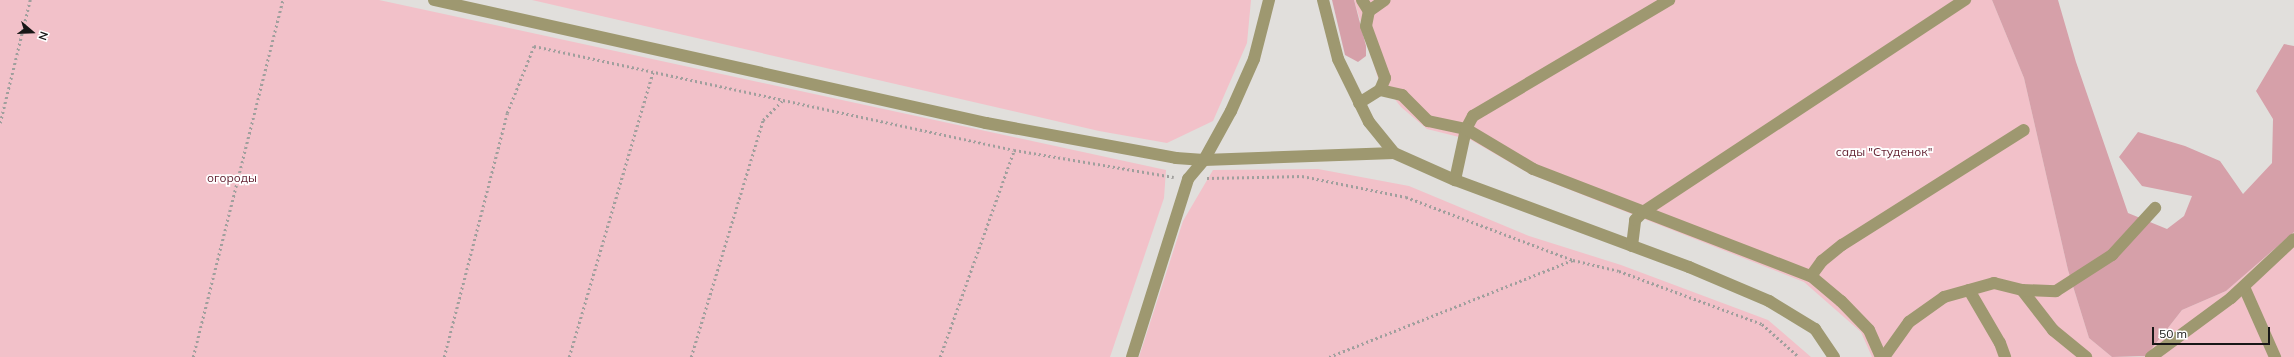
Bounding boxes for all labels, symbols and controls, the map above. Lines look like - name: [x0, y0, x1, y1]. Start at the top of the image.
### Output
- north arrow: [12, 12, 52, 52]
- text: N: [35, 30, 51, 42]
- park label: сады "Студенок": [1836, 145, 1932, 159]
- park label: огороды: [207, 171, 257, 185]
- scale bar: [2154, 319, 2272, 345]
- text: 50 m: [2159, 326, 2187, 341]

